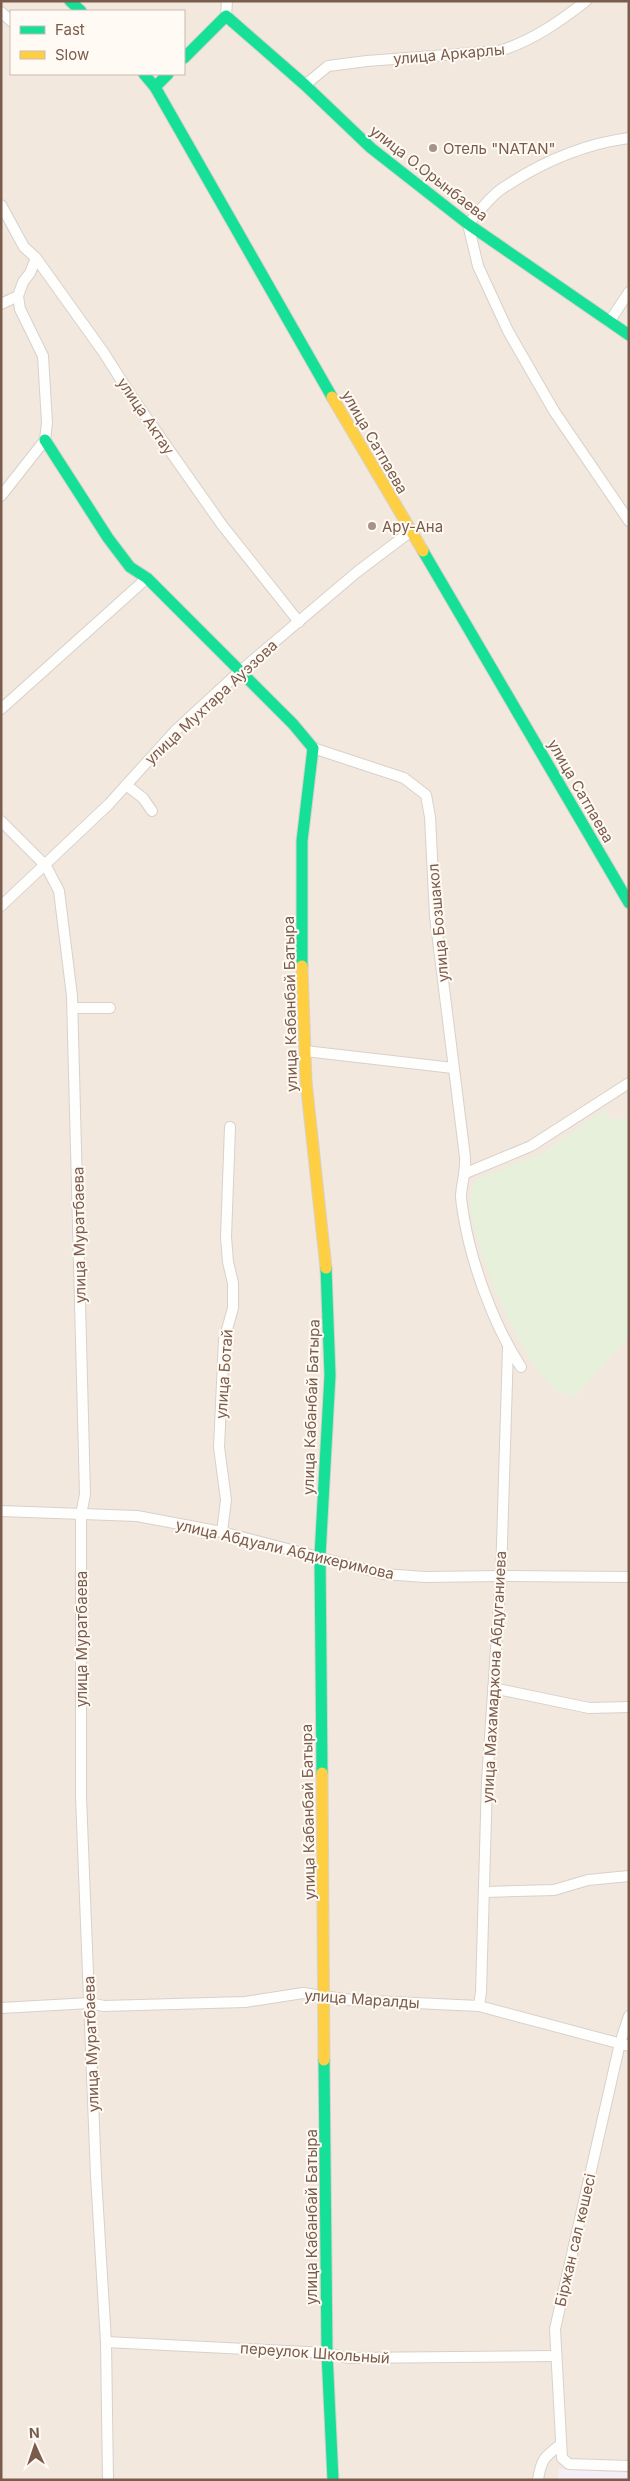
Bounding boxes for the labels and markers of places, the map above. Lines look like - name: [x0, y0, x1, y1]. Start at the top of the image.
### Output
- place label: Отель "NATAN": [443, 139, 556, 158]
- marker: Отель "NATAN": [427, 142, 439, 154]
- place label: Ару-Ана: [382, 517, 443, 536]
- marker: Ару-Ана: [366, 520, 378, 532]

